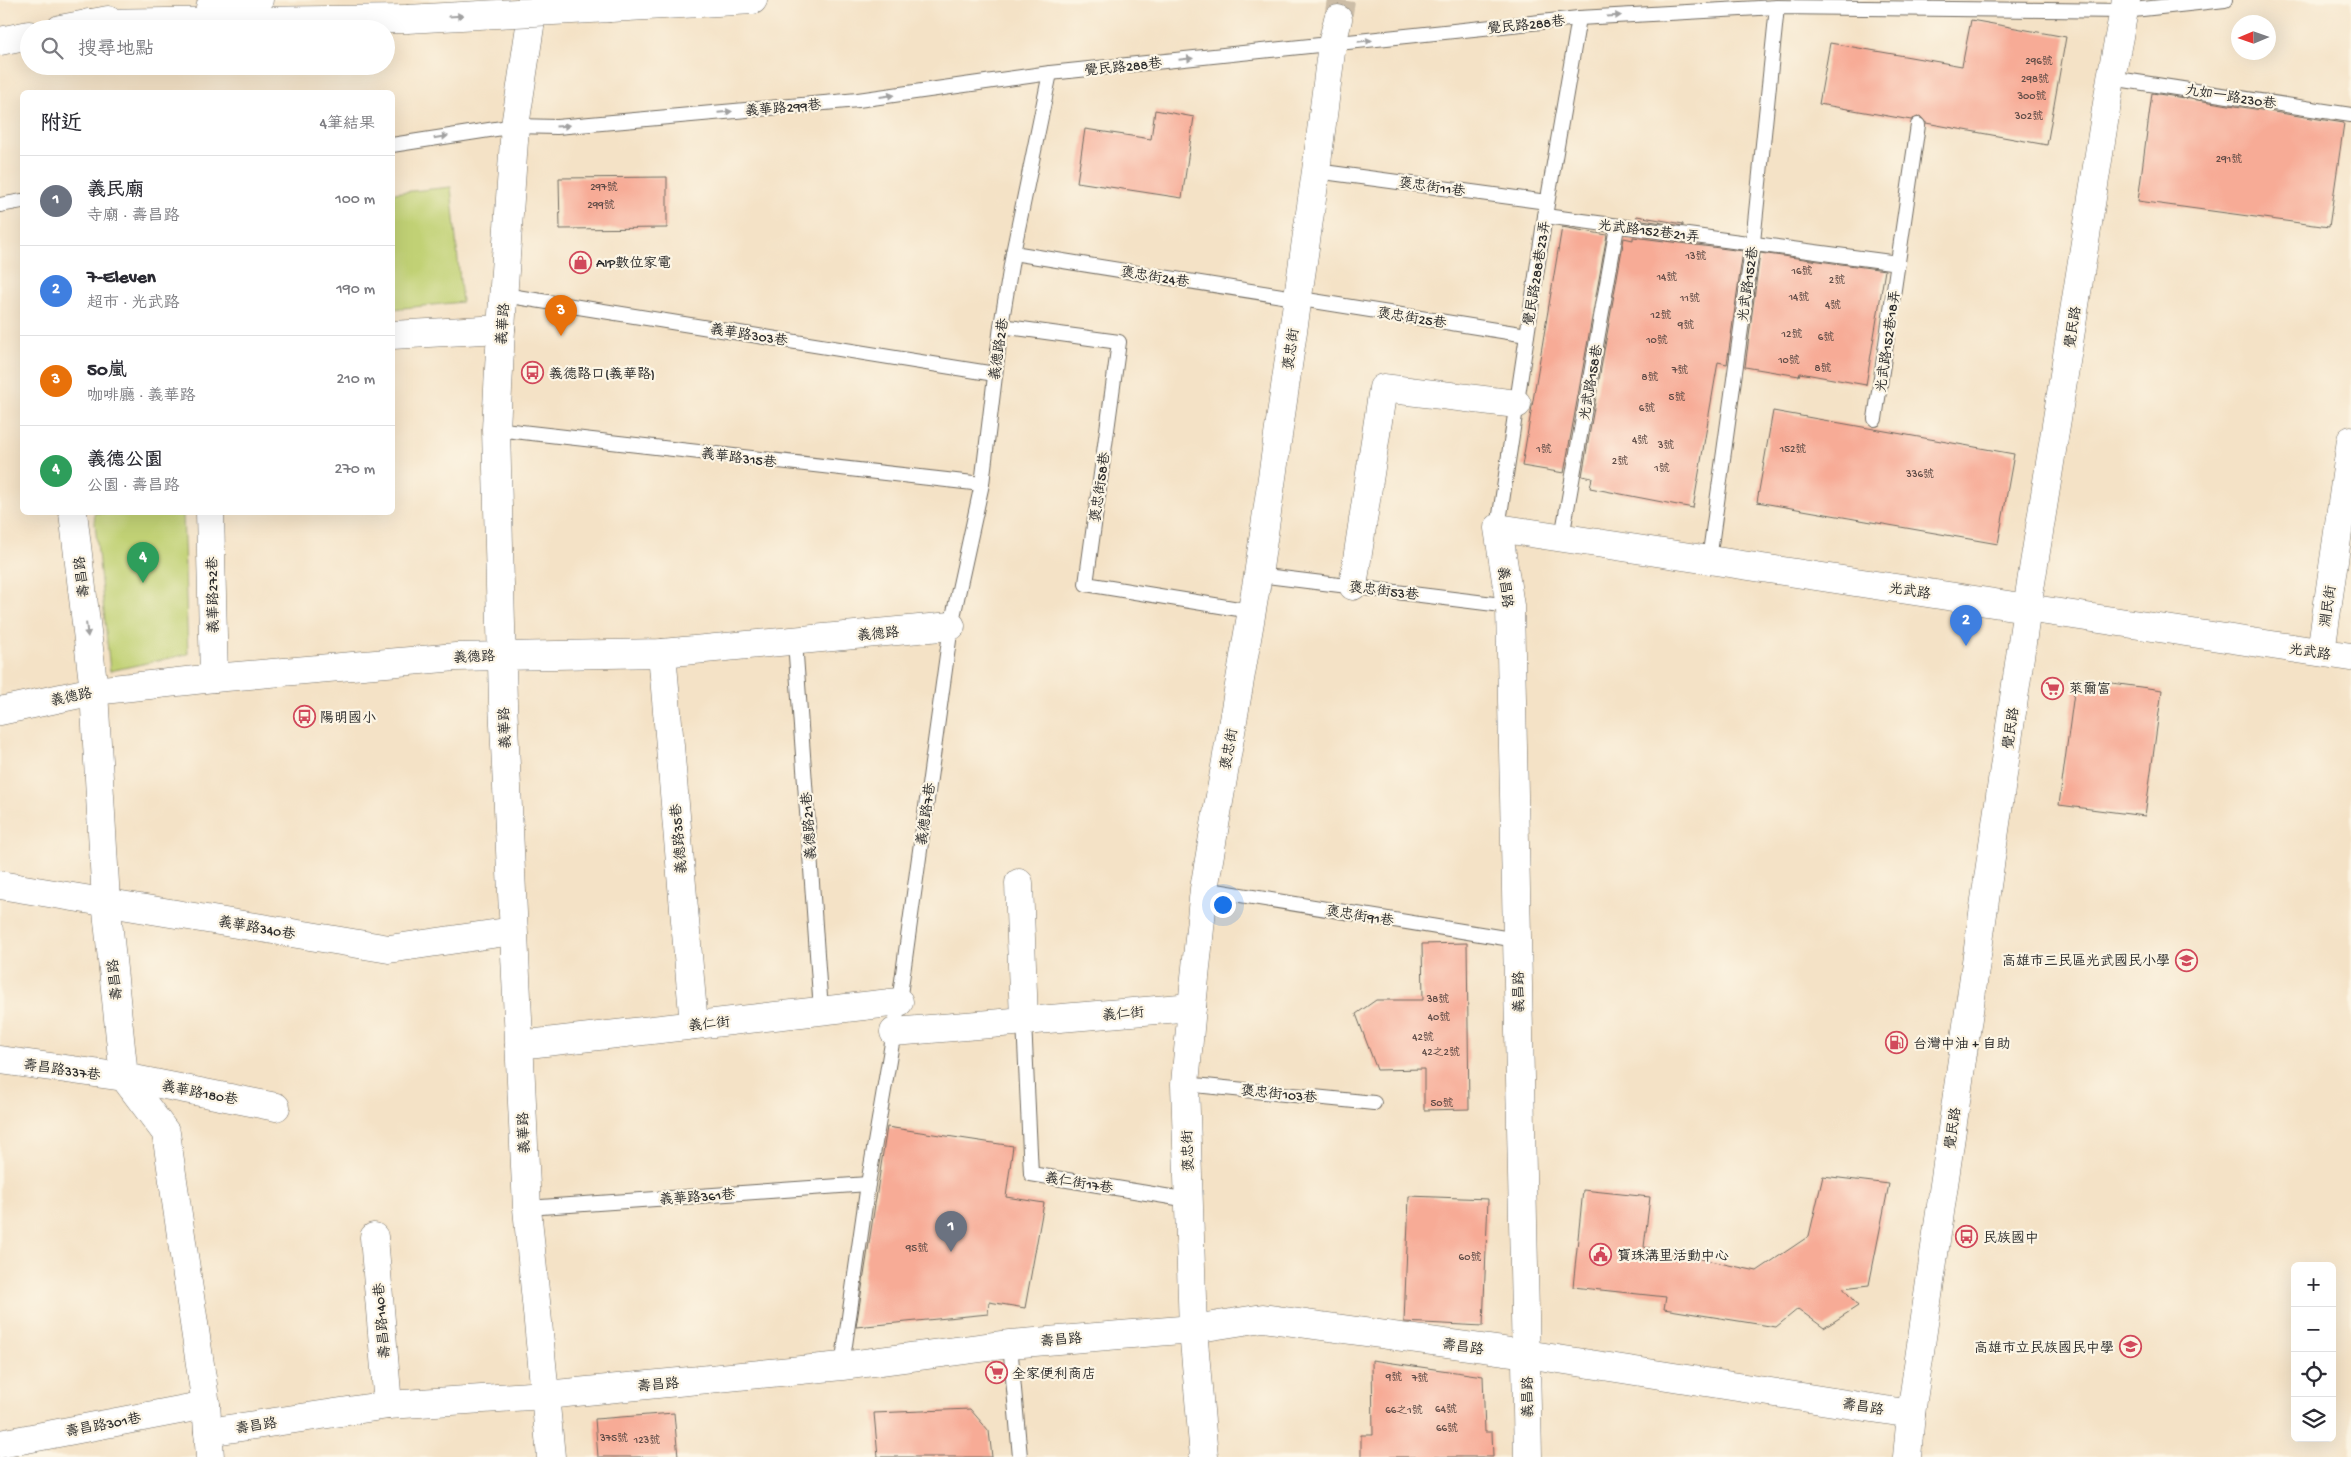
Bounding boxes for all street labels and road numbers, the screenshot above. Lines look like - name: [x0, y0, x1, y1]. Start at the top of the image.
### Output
- street label: 覺民路288巷: [1486, 13, 1567, 39]
- street label: 覺民路288巷: [1083, 55, 1164, 81]
- street label: 九如一路230巷: [2184, 82, 2279, 114]
- street label: 義華路299巷: [744, 97, 823, 121]
- street label: 褒忠街11巷: [1397, 174, 1467, 202]
- street label: 光武路152巷21弄: [1597, 217, 1701, 247]
- street label: 覺民路288巷23弄: [1521, 219, 1555, 327]
- street label: 光武路152巷: [1735, 244, 1763, 323]
- street label: 褒忠街24巷: [1119, 264, 1191, 292]
- street label: 光武路152巷18弄: [1873, 289, 1905, 394]
- street label: 義華路: [494, 303, 514, 346]
- street label: 褒忠街25巷: [1376, 305, 1449, 334]
- street label: 覺民路: [2062, 305, 2086, 349]
- street label: 義德路2巷: [987, 316, 1013, 382]
- street label: 義華路303巷: [709, 321, 790, 351]
- street label: 褒忠街: [1280, 327, 1304, 371]
- street label: 光武路158巷: [1576, 342, 1608, 422]
- street label: 義華路315巷: [700, 445, 779, 473]
- street label: 褒忠街58巷: [1087, 450, 1115, 524]
- street label: 壽昌路: [71, 555, 94, 599]
- street label: 義華路272巷: [204, 555, 224, 634]
- street label: 義昌路: [1493, 565, 1516, 609]
- street label: 褒忠街53巷: [1348, 579, 1421, 605]
- street label: 光武路: [1888, 580, 1932, 604]
- street label: 淵民街: [2317, 584, 2341, 628]
- street label: 義德路: [856, 624, 900, 646]
- street label: 光武路: [2288, 641, 2332, 665]
- street label: 義德路: [453, 648, 496, 668]
- street label: 義德路: [49, 685, 94, 711]
- street label: 義華路: [496, 706, 516, 749]
- street label: 覺民路: [2000, 706, 2024, 750]
- street label: 褒忠街: [1217, 727, 1242, 772]
- street label: 義德路7巷: [914, 781, 940, 847]
- street label: 義德路21巷: [799, 790, 821, 861]
- street label: 義德路35巷: [668, 802, 692, 875]
- street label: 褒忠街91巷: [1324, 903, 1396, 931]
- street label: 義華路340巷: [217, 913, 298, 945]
- street label: 壽昌路: [105, 958, 127, 1002]
- street label: 義昌路: [1511, 971, 1529, 1013]
- street label: 義仁街: [1101, 1004, 1145, 1026]
- street label: 義仁街: [687, 1014, 731, 1036]
- street label: 壽昌路337巷: [22, 1057, 102, 1085]
- street label: 義華路180巷: [160, 1078, 240, 1110]
- street label: 褒忠街103巷: [1240, 1082, 1319, 1108]
- street label: 覺民路: [1942, 1106, 1966, 1150]
- street label: 義華路: [515, 1111, 535, 1154]
- street label: 褒忠街: [1179, 1130, 1199, 1172]
- street label: 義仁街17巷: [1043, 1170, 1115, 1198]
- street label: 義華路361巷: [659, 1186, 737, 1210]
- street label: 壽昌路140巷: [371, 1281, 395, 1360]
- street label: 壽昌路: [1039, 1330, 1083, 1352]
- street label: 壽昌路: [1441, 1336, 1485, 1360]
- street label: 壽昌路: [636, 1375, 680, 1397]
- street label: 義昌路: [1520, 1376, 1538, 1418]
- street label: 壽昌路: [1841, 1396, 1885, 1420]
- street label: 壽昌路301巷: [64, 1410, 144, 1442]
- street label: 壽昌路: [234, 1415, 278, 1439]

